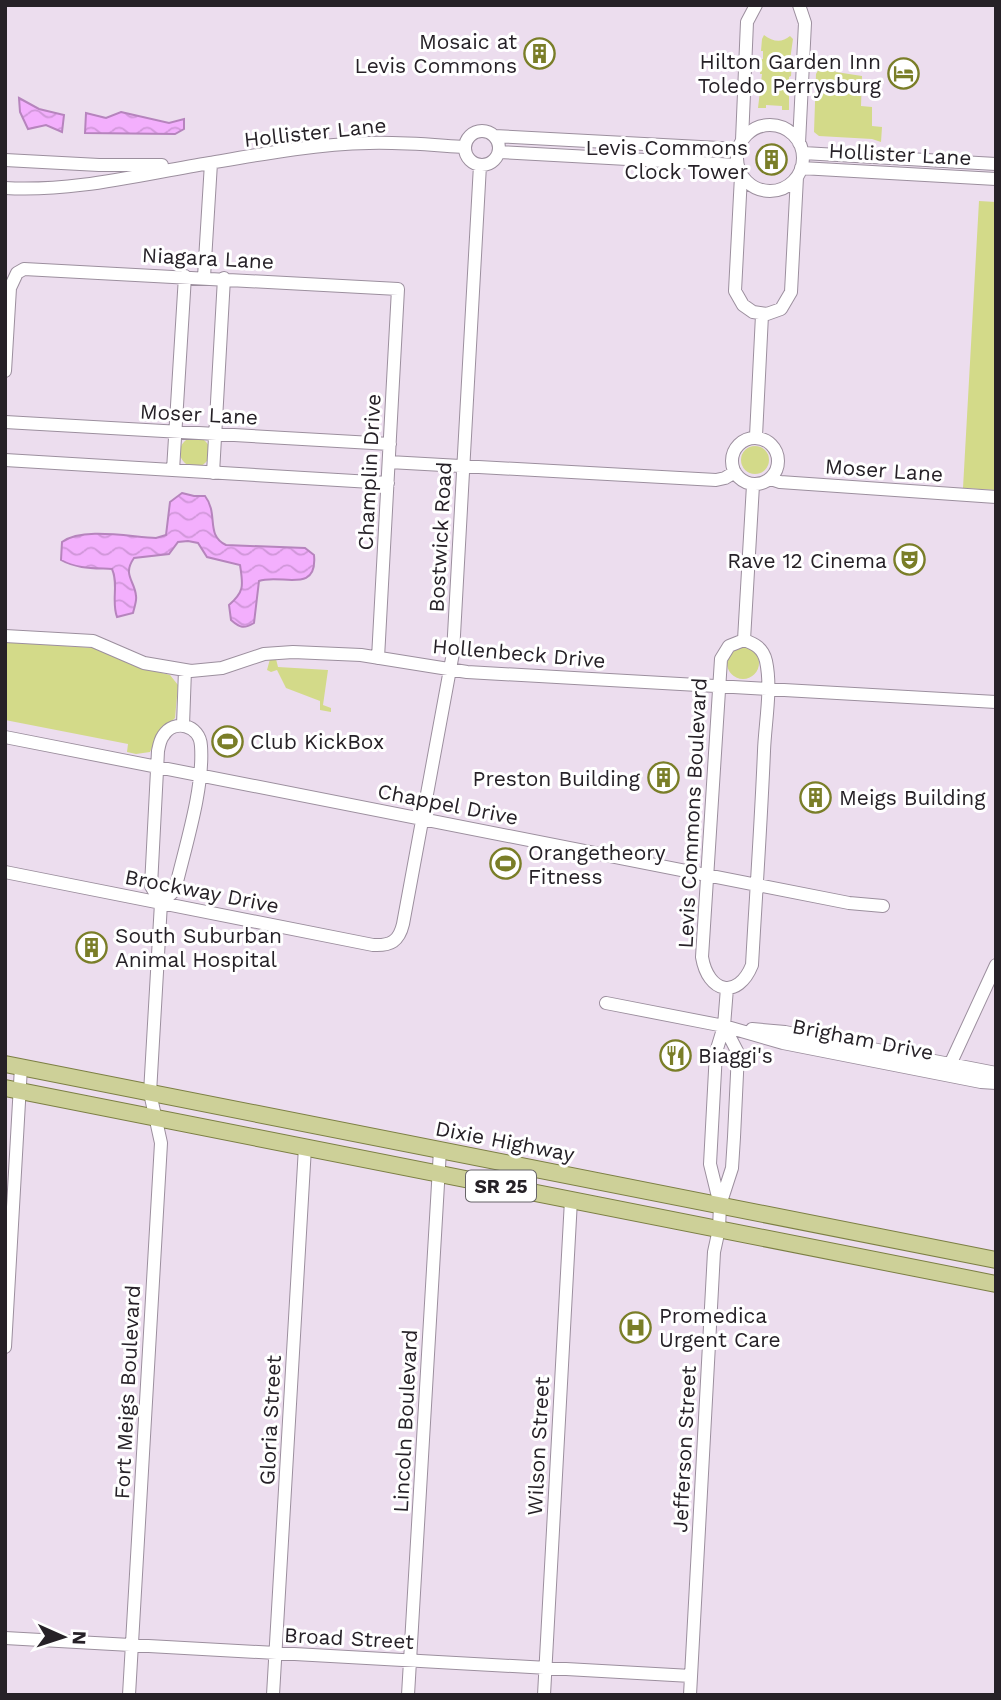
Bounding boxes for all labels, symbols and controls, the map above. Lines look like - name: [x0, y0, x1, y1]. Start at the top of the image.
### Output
- place label: Mosaic at Levis Commons: [355, 29, 517, 78]
- building icon: Mosaic at Levis Commons: [523, 36, 557, 70]
- place label: Hilton Garden Inn Toledo Perrysburg: [698, 49, 882, 98]
- hotel icon: Hilton Garden Inn Toledo Perrysburg: [887, 56, 921, 90]
- street label: Hollister Lane: [243, 112, 387, 152]
- place label: Levis Commons Clock Tower: [586, 135, 748, 184]
- street label: Hollister Lane: [828, 138, 972, 170]
- building icon: Levis Commons Clock Tower: [754, 142, 788, 176]
- street label: Niagara Lane: [141, 242, 275, 274]
- street label: Champlin Drive: [352, 393, 386, 551]
- street label: Moser Lane: [139, 398, 259, 430]
- street label: Moser Lane: [824, 453, 944, 487]
- street label: Bostwick Road: [424, 461, 456, 613]
- theatre icon: Rave 12 Cinema: [893, 543, 927, 577]
- place label: Rave 12 Cinema: [727, 548, 887, 573]
- street label: Hollenbeck Drive: [431, 633, 607, 673]
- street label: Levis Commons Boulevard: [672, 677, 712, 949]
- sports icon: Club KickBox: [210, 724, 244, 758]
- place label: Club KickBox: [250, 729, 384, 754]
- building icon: Preston Building: [646, 761, 680, 795]
- place label: Preston Building: [473, 766, 641, 791]
- street label: Chappel Drive: [376, 778, 520, 830]
- building icon: Meigs Building: [799, 780, 833, 814]
- place label: Meigs Building: [839, 785, 986, 810]
- place label: Orangetheory Fitness: [528, 840, 666, 889]
- sports icon: Orangetheory Fitness: [488, 847, 522, 881]
- street label: Brockway Drive: [123, 864, 281, 918]
- place label: South Suburban Animal Hospital: [115, 923, 282, 972]
- building icon: South Suburban Animal Hospital: [75, 930, 109, 964]
- street label: Brigham Drive: [790, 1013, 936, 1065]
- restaurant icon: Biaggi's: [658, 1038, 692, 1072]
- place label: Biaggi's: [698, 1043, 773, 1068]
- street label: Dixie Highway: [433, 1115, 577, 1167]
- road number: SR 25: [466, 1170, 536, 1202]
- street label: Fort Meigs Boulevard: [109, 1284, 145, 1500]
- place label: Promedica Urgent Care: [659, 1303, 781, 1352]
- hospital icon: Promedica Urgent Care: [619, 1310, 653, 1344]
- street label: Lincoln Boulevard: [388, 1329, 422, 1513]
- street label: Gloria Street: [254, 1354, 286, 1486]
- street label: Jefferson Street: [667, 1365, 701, 1533]
- street label: Wilson Street: [522, 1376, 554, 1516]
- north arrow: [28, 1602, 98, 1672]
- street label: Broad Street: [283, 1622, 415, 1654]
- text: N: [68, 1630, 91, 1646]

